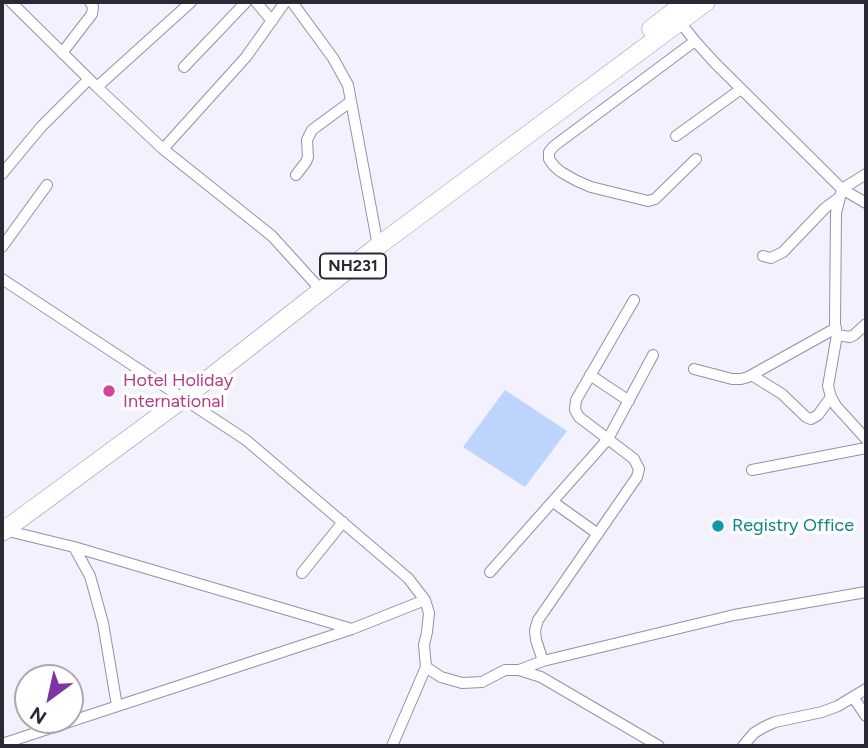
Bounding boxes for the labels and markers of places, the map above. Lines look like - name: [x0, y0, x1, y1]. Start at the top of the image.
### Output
- place label: Hotel Holiday International: [123, 370, 233, 412]
- marker: Hotel Holiday International: [101, 383, 117, 399]
- place label: Registry Office: [732, 515, 854, 537]
- marker: Registry Office: [710, 518, 726, 534]

